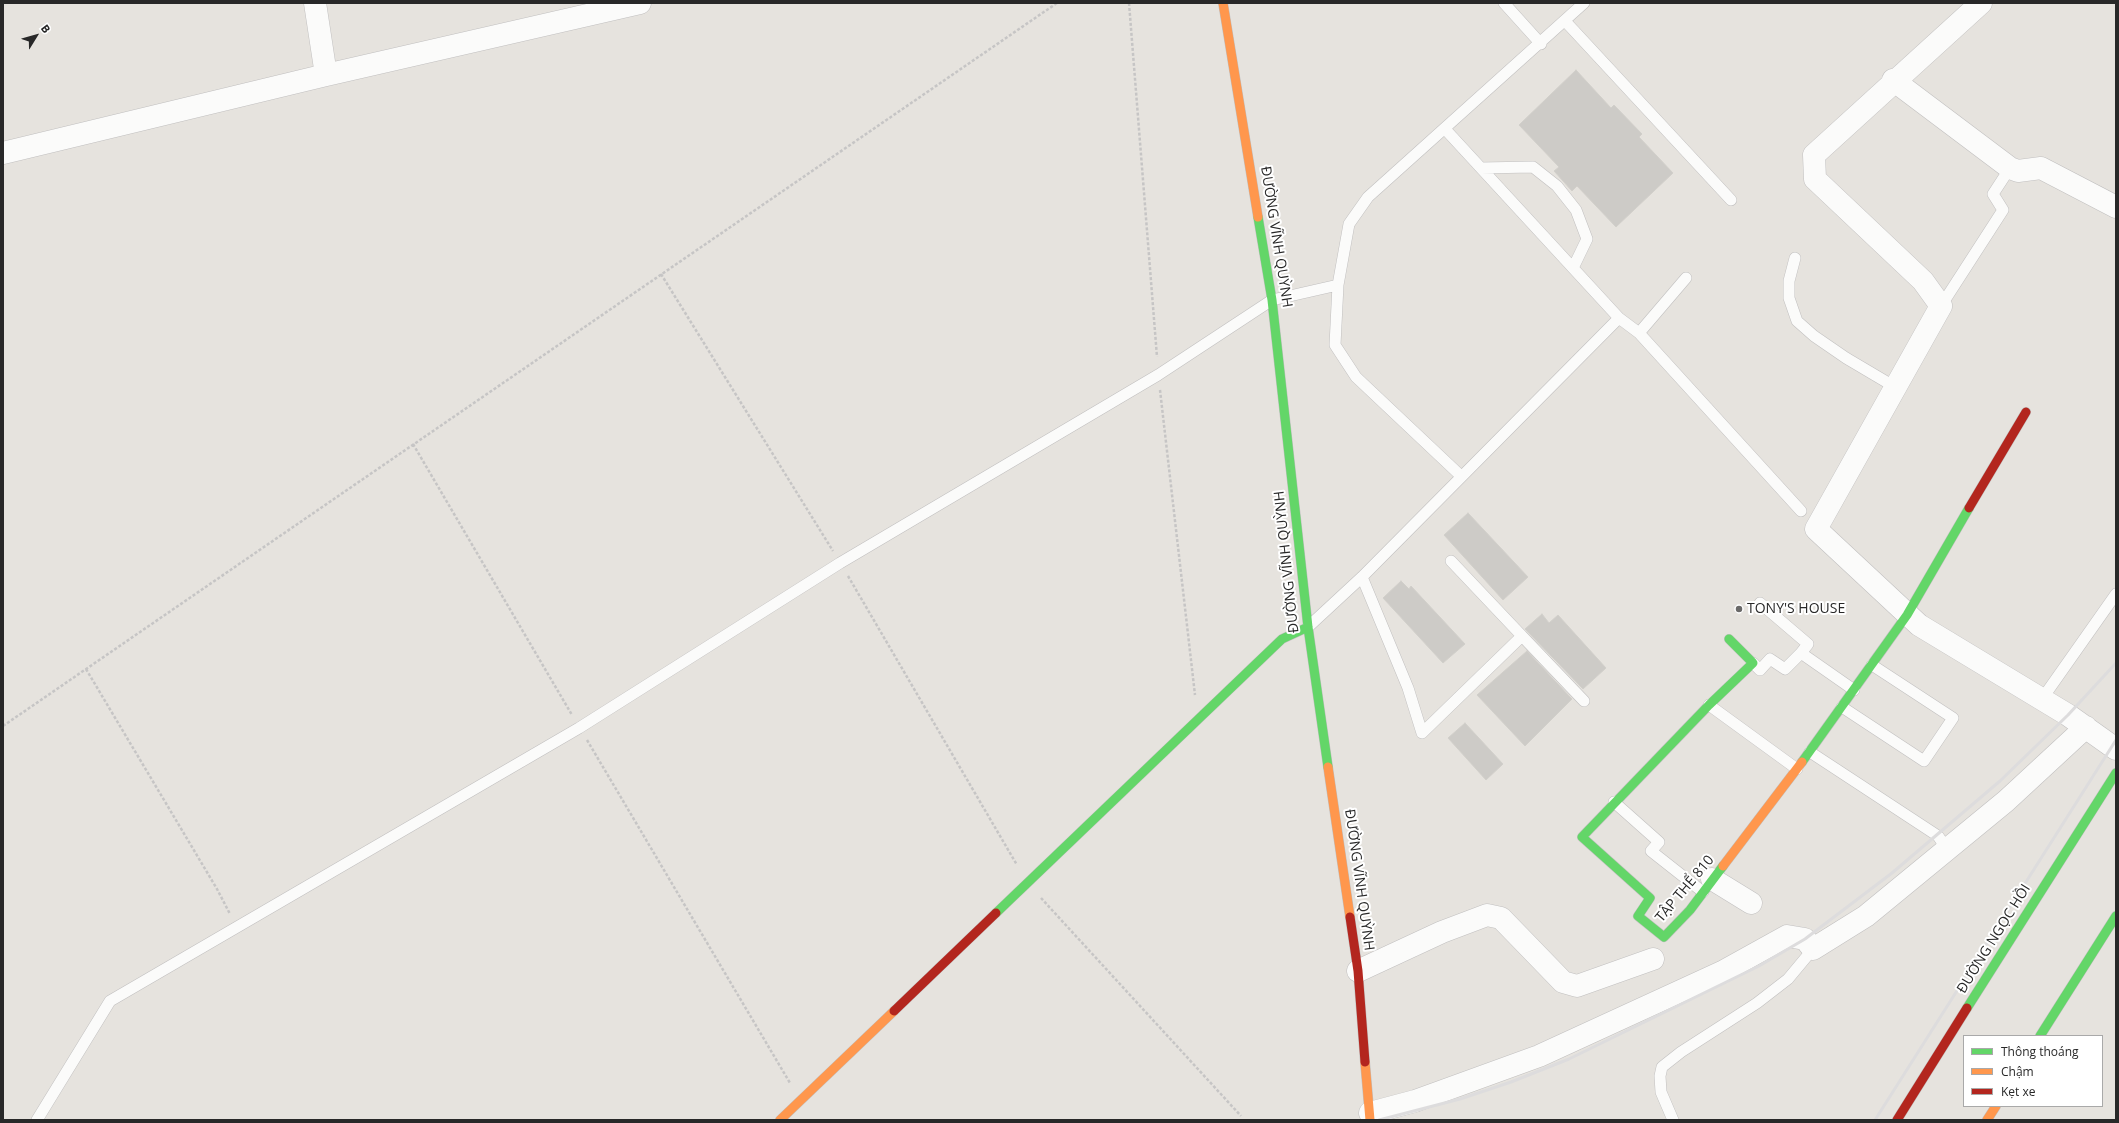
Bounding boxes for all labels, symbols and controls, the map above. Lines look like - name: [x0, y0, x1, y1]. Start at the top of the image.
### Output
- north arrow: [16, 16, 56, 56]
- text: B: [38, 21, 54, 36]
- street label: ĐƯỜNG VĨNH QUỲNH: [1257, 165, 1295, 309]
- street label: ĐƯỜNG VĨNH QUỲNH: [1271, 490, 1303, 634]
- place label: TONY'S HOUSE: [1747, 601, 1845, 617]
- marker: TONY'S HOUSE: [1734, 604, 1744, 614]
- street label: ĐƯỜNG VĨNH QUỲNH: [1341, 808, 1377, 952]
- street label: TẬP THỂ 810: [1652, 852, 1718, 926]
- street label: ĐƯỜNG NGỌC HỒI: [1954, 881, 2034, 997]
- legend: [1963, 1035, 2103, 1107]
- text: Thông thoáng: [2001, 1043, 2079, 1060]
- text: Chậm: [2001, 1063, 2034, 1080]
- text: Kẹt xe: [2001, 1083, 2036, 1100]

